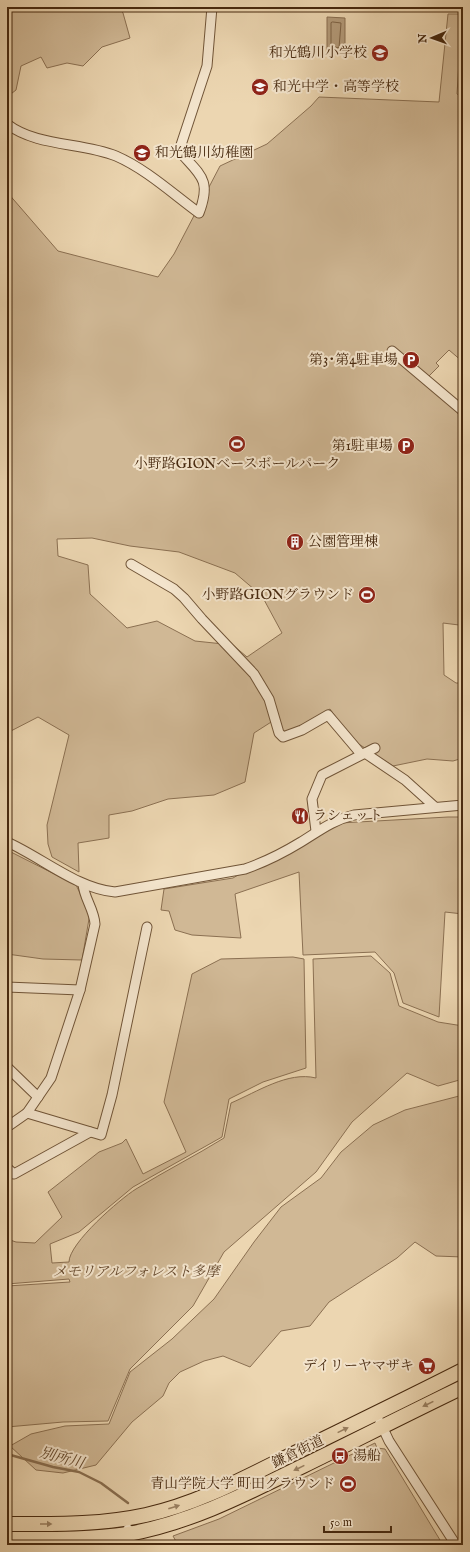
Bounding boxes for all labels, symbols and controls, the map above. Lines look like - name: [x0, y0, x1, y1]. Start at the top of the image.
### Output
- north arrow: [412, 18, 452, 58]
- text: N: [416, 33, 430, 44]
- school or university icon: 和光鶴川小学校: [370, 43, 390, 63]
- place label: 和光鶴川小学校: [269, 44, 367, 62]
- school or university icon: 和光中学・高等学校: [250, 77, 270, 97]
- place label: 和光中学・高等学校: [273, 78, 399, 96]
- school or university icon: 和光鶴川幼稚園: [132, 143, 152, 163]
- place label: 和光鶴川幼稚園: [155, 144, 253, 162]
- parking icon: 第3･第4駐車場: [401, 350, 421, 370]
- place label: 第3･第4駐車場: [309, 351, 398, 369]
- sports icon: 小野路GIONベースボールパーク: [227, 434, 247, 454]
- parking icon: 第1駐車場: [396, 436, 416, 456]
- place label: 第1駐車場: [332, 437, 393, 455]
- place label: 小野路GIONベースボールパーク: [134, 455, 340, 473]
- building icon: 公園管理棟: [285, 532, 305, 552]
- place label: 公園管理棟: [308, 533, 378, 551]
- sports icon: 小野路GIONグラウンド: [357, 585, 377, 605]
- place label: 小野路GIONグラウンド: [201, 586, 354, 604]
- restaurant icon: ラシェット: [290, 806, 310, 826]
- place label: ラシェット: [313, 807, 383, 825]
- park label: メモリアルフォレスト多摩: [53, 1263, 221, 1281]
- supermarket icon: デイリーヤマザキ: [417, 1356, 437, 1376]
- place label: デイリーヤマザキ: [303, 1357, 414, 1375]
- one-way arrow: [422, 1401, 434, 1407]
- one-way arrow: [337, 1426, 349, 1433]
- street label: 鎌倉街道: [269, 1432, 327, 1472]
- water label: 別所川: [38, 1443, 88, 1474]
- bus stop icon: 湯船: [330, 1446, 350, 1466]
- place label: 湯船: [353, 1447, 381, 1465]
- one-way arrow: [293, 1465, 305, 1471]
- sports icon: 青山学院大学 町田グラウンド: [338, 1474, 358, 1494]
- place label: 青山学院大学 町田グラウンド: [150, 1475, 335, 1493]
- one-way arrow: [169, 1504, 181, 1510]
- scale bar: [324, 1508, 391, 1534]
- text: 50 m: [330, 1515, 352, 1530]
- one-way arrow: [40, 1521, 53, 1527]

